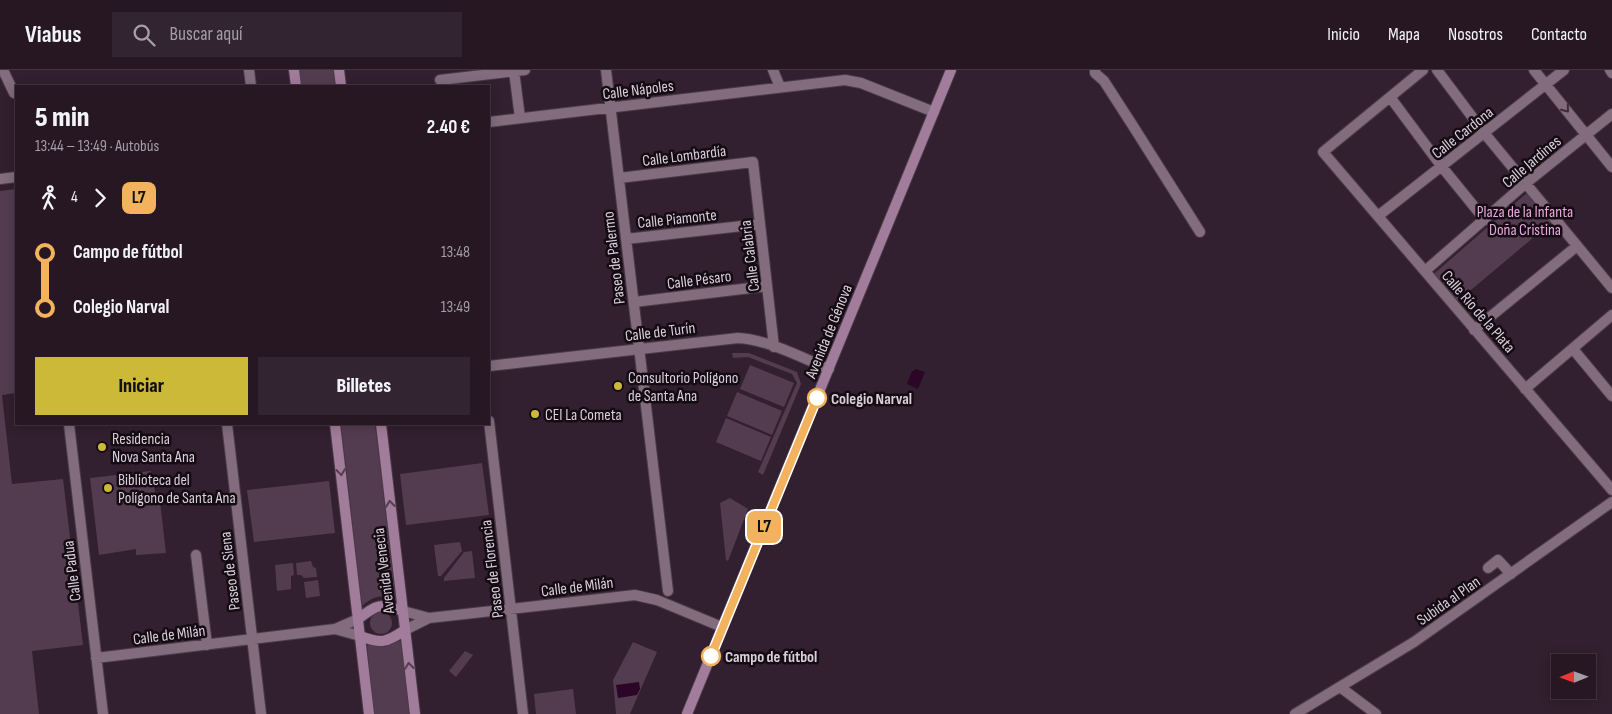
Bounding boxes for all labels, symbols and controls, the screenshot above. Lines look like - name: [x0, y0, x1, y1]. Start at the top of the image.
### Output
- search box: [112, 12, 462, 57]
- text: Viabus: [25, 20, 82, 49]
- icon: search: [130, 21, 158, 49]
- text: Buscar aquí: [170, 23, 243, 46]
- text: Inicio: [1327, 24, 1360, 45]
- text: Mapa: [1388, 24, 1420, 45]
- text: Nosotros: [1448, 24, 1503, 45]
- text: Contacto: [1531, 24, 1587, 45]
- street label: Calle Nápoles: [602, 77, 675, 104]
- text: 5 min: [35, 101, 90, 134]
- street label: Calle Cardona: [1428, 103, 1497, 163]
- one-way arrow: [1560, 103, 1568, 112]
- text: 2.40 €: [427, 116, 470, 139]
- street label: Calle Jardines: [1499, 132, 1565, 192]
- text: 13:44 – 13:49 · Autobús: [35, 137, 159, 156]
- street label: Calle Lombardía: [641, 142, 727, 171]
- icon: walk: [35, 184, 63, 212]
- icon: forward: [86, 184, 114, 212]
- text: L7: [132, 187, 146, 208]
- text: 4: [71, 188, 78, 207]
- park label: Plaza de la Infanta Doña Cristina: [1477, 203, 1573, 240]
- street label: Calle Piamonte: [637, 206, 718, 233]
- street label: Paseo de Palermo: [599, 210, 630, 305]
- street label: Calle Calabria: [737, 219, 764, 293]
- text: Campo de fútbol: [73, 241, 183, 264]
- text: 13:48: [441, 243, 470, 262]
- street label: Calle Pésaro: [666, 267, 732, 294]
- street label: Calle Río de la Plata: [1437, 267, 1519, 357]
- street label: Avenida de Génova: [801, 282, 857, 382]
- text: Colegio Narval: [73, 296, 169, 319]
- text: 13:49: [441, 298, 470, 317]
- street label: Calle de Turín: [624, 319, 696, 346]
- button: Iniciar: [35, 357, 248, 415]
- button: Billetes: [258, 357, 470, 415]
- place label: Consultorio Polígono de Santa Ana: [628, 369, 738, 406]
- marker: Consultorio Polígono de Santa Ana: [612, 380, 624, 392]
- marker: Colegio Narval: [807, 388, 827, 408]
- place label: Colegio Narval: [831, 390, 912, 409]
- place label: CEI La Cometa: [545, 406, 622, 425]
- marker: CEI La Cometa: [529, 408, 541, 420]
- place label: Residencia Nova Santa Ana: [112, 430, 195, 467]
- marker: Residencia Nova Santa Ana: [96, 441, 108, 453]
- one-way arrow: [335, 468, 346, 476]
- place label: Biblioteca del Polígono de Santa Ana: [118, 471, 236, 508]
- marker: Biblioteca del Polígono de Santa Ana: [102, 482, 114, 494]
- one-way arrow: [385, 500, 396, 508]
- line badge: L7: [742, 511, 786, 543]
- text: L7: [757, 516, 771, 537]
- street label: Paseo de Florencia: [477, 519, 508, 619]
- street label: Avenida Venecia: [370, 527, 399, 616]
- street label: Paseo de Siena: [216, 530, 245, 611]
- street label: Calle Padua: [59, 539, 86, 602]
- street label: Subida al Plan: [1414, 573, 1484, 630]
- street label: Calle de Milán: [540, 574, 614, 601]
- street label: Calle de Milán: [132, 622, 206, 649]
- marker: Campo de fútbol: [701, 646, 721, 666]
- place label: Campo de fútbol: [725, 648, 817, 667]
- north arrow: [1551, 654, 1596, 699]
- map controls: [1551, 654, 1596, 699]
- one-way arrow: [404, 661, 415, 669]

